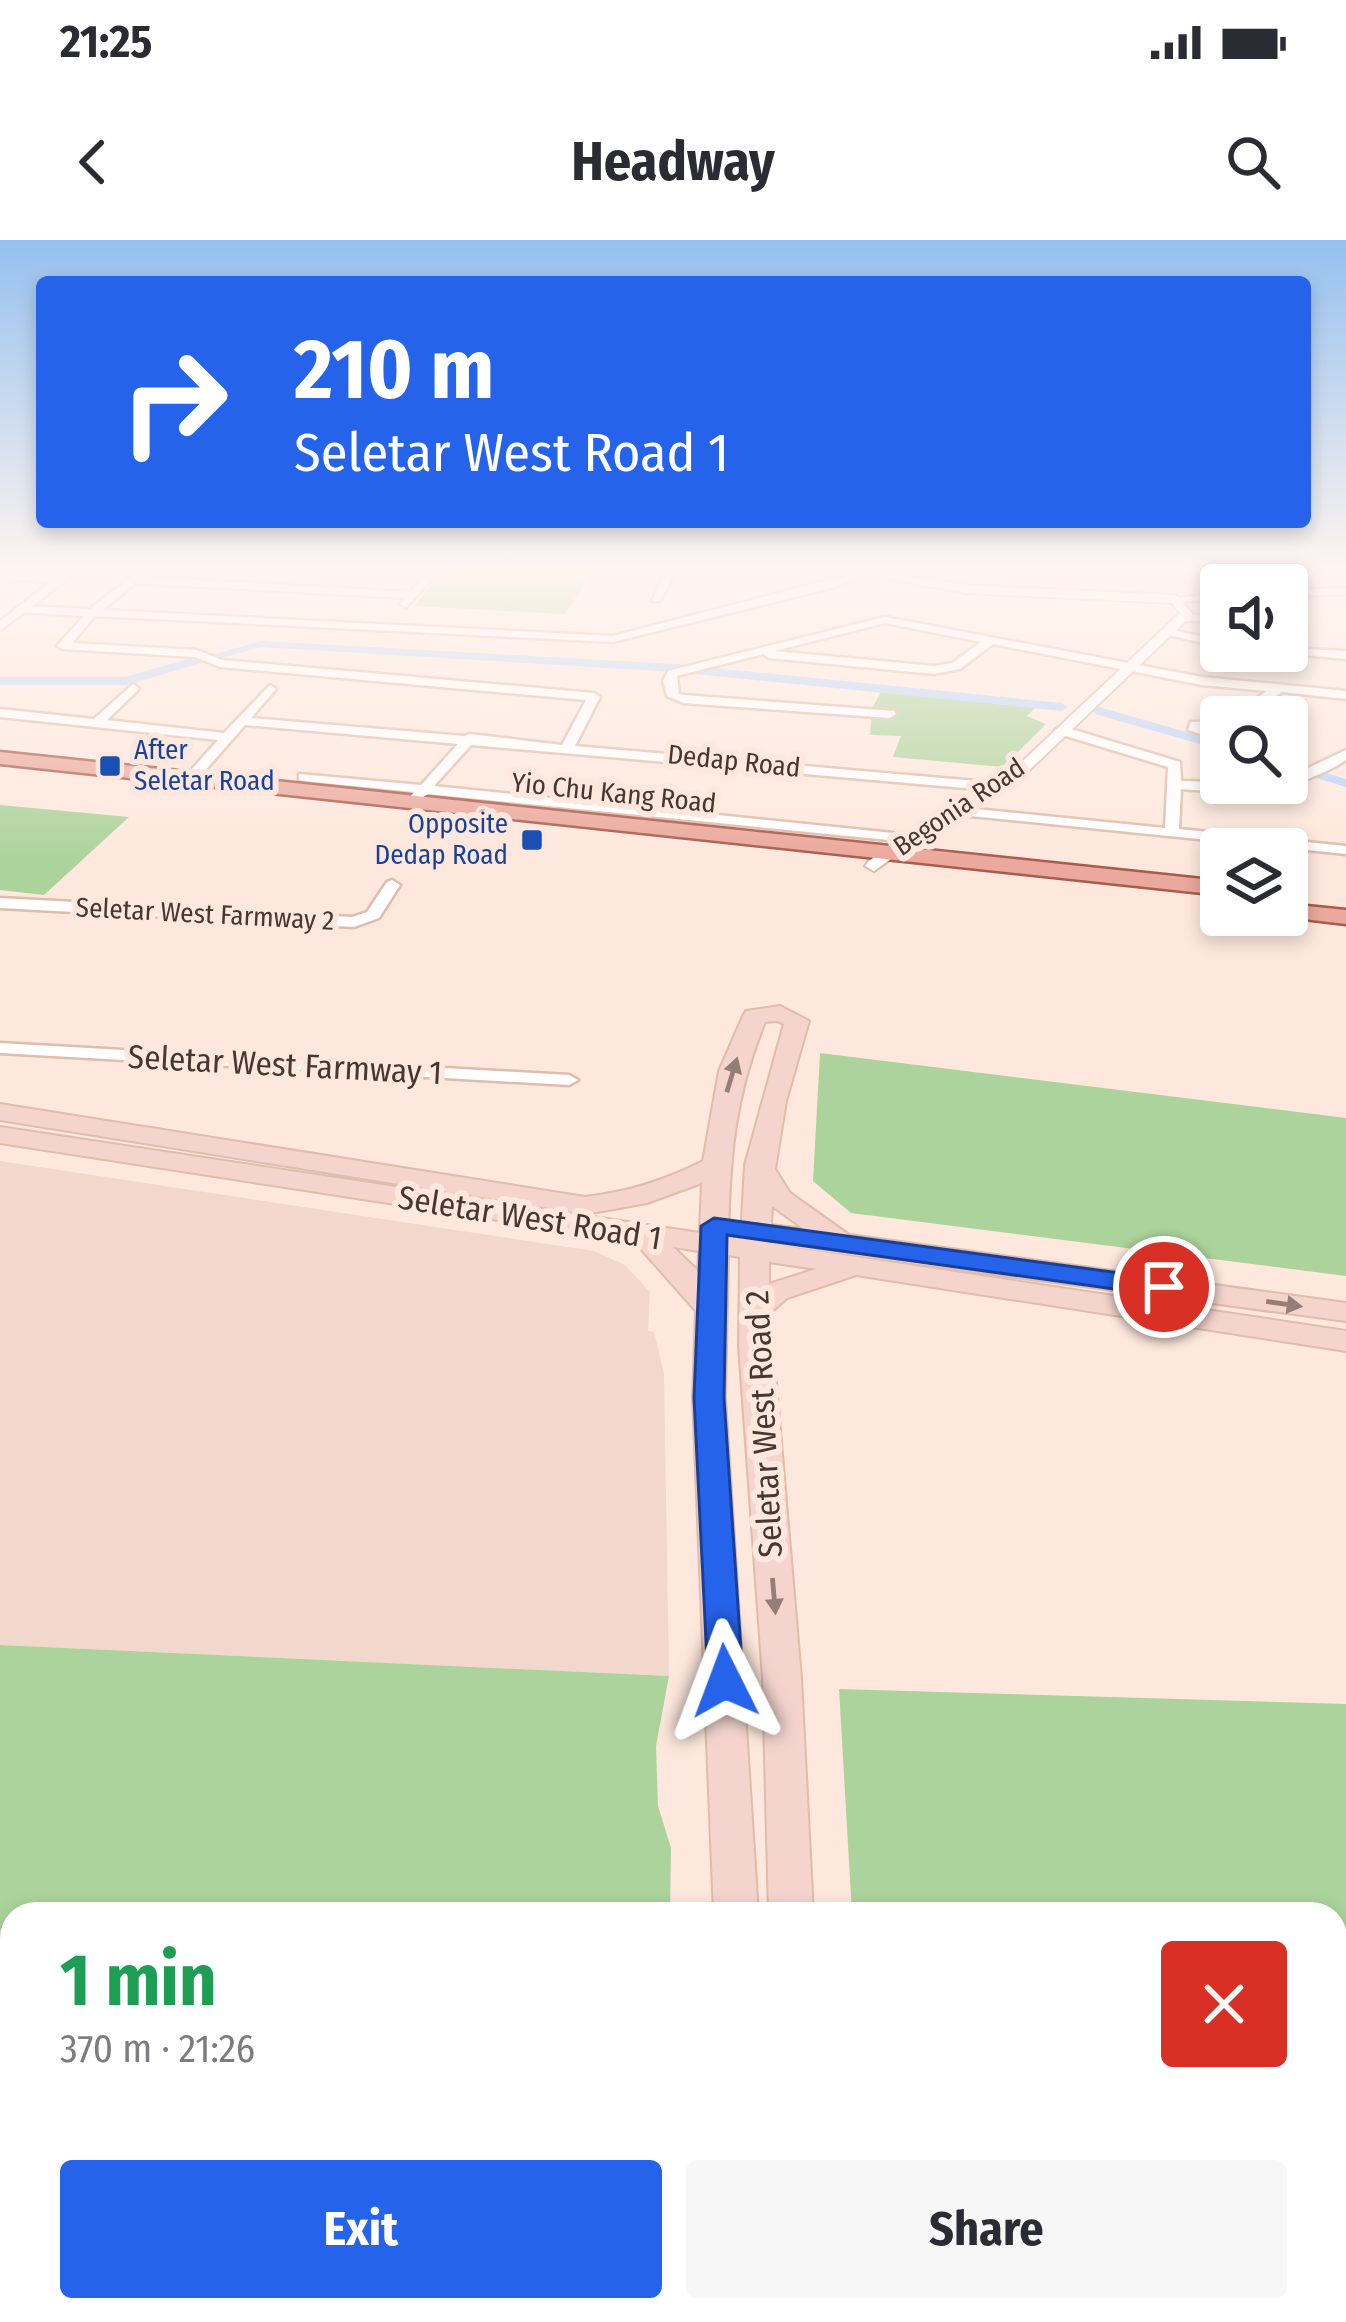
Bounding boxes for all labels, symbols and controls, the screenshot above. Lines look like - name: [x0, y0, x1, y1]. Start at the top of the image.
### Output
- text: 21:25: [60, 15, 152, 69]
- icon: back: [60, 129, 126, 195]
- icon: search: [1220, 129, 1286, 195]
- text: Headway: [571, 130, 775, 194]
- text: 210 m: [294, 319, 494, 420]
- icon: right: [96, 324, 252, 480]
- text: Seletar West Road 1: [294, 421, 729, 485]
- map controls: [1200, 564, 1308, 936]
- button: sound: [1200, 564, 1308, 672]
- button: search: [1200, 696, 1308, 804]
- place label: After Seletar Road: [134, 734, 275, 797]
- street label: Dedap Road: [666, 738, 802, 784]
- street label: Begonia Road: [887, 751, 1031, 863]
- marker: After Seletar Road: [97, 753, 123, 779]
- street label: Yio Chu Kang Road: [510, 766, 718, 820]
- place label: Opposite Dedap Road: [375, 808, 508, 871]
- marker: Opposite Dedap Road: [519, 827, 545, 853]
- button: layers: [1200, 828, 1308, 936]
- street label: Seletar West Farmway 2: [75, 891, 335, 937]
- street label: Seletar West Farmway 1: [127, 1037, 443, 1093]
- one-way arrow: [724, 1056, 743, 1093]
- street label: Seletar West Road 1: [395, 1177, 664, 1259]
- pin: [1113, 1236, 1215, 1338]
- icon: arrive: [1131, 1254, 1197, 1320]
- street label: Seletar West Road 2: [737, 1289, 791, 1559]
- one-way arrow: [1266, 1295, 1304, 1314]
- one-way arrow: [765, 1577, 784, 1615]
- position arrow: [662, 1618, 788, 1744]
- text: 1 min: [60, 1938, 217, 2024]
- button: close: [1161, 1941, 1287, 2067]
- text: 370 m · 21:26: [60, 2026, 255, 2072]
- button: Exit: [60, 2160, 662, 2298]
- button: Share: [686, 2160, 1287, 2298]

